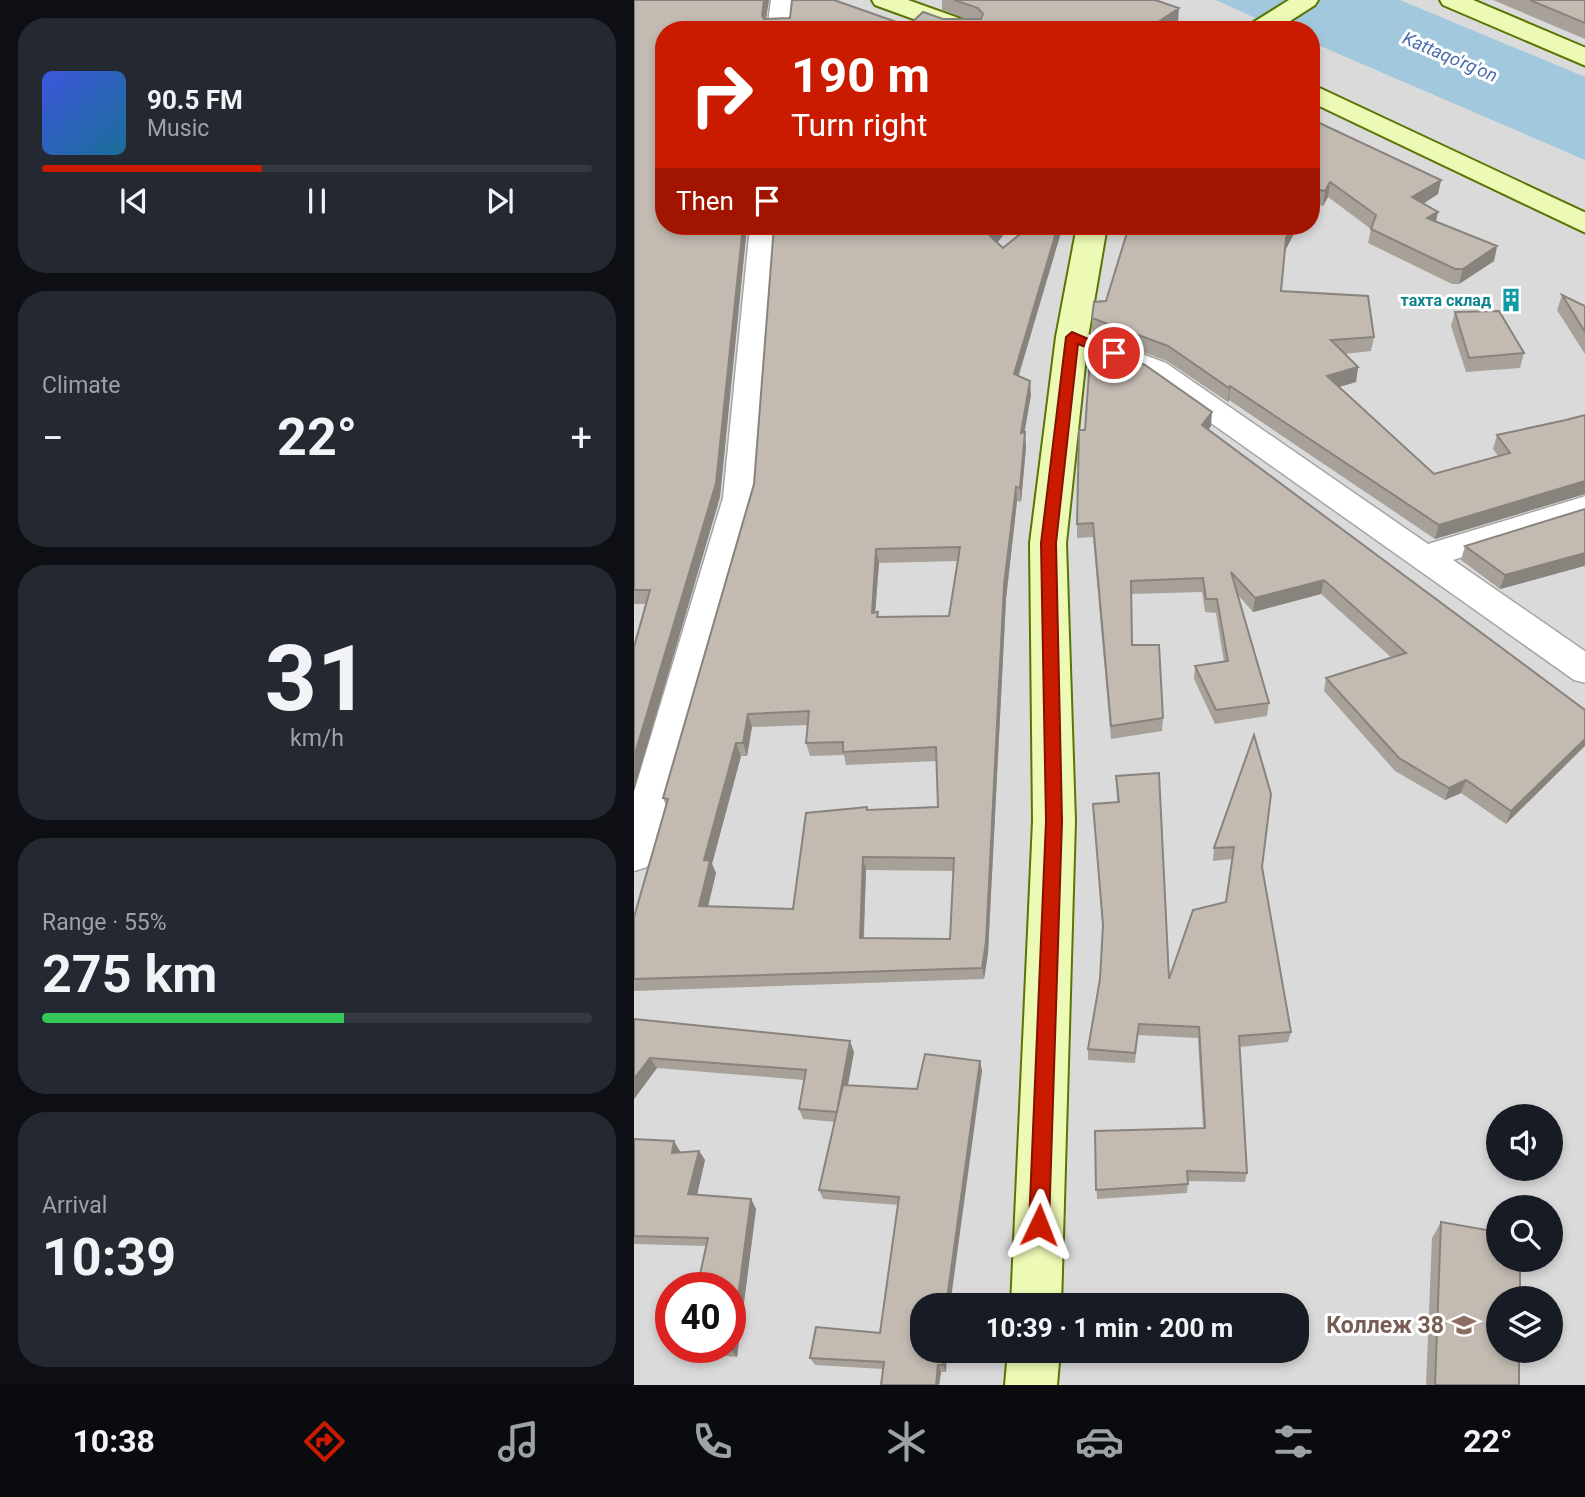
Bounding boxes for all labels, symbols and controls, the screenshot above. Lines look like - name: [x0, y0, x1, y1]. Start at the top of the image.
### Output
- water label: Kattaqo'rg'on: [1400, 27, 1501, 86]
- text: 190 m: [791, 47, 930, 104]
- icon: right: [676, 49, 767, 140]
- text: 90.5 FM: [147, 85, 243, 115]
- text: Turn right: [791, 106, 927, 144]
- text: Music: [147, 115, 209, 142]
- icon: previous: [115, 182, 153, 220]
- icon: pause: [298, 182, 336, 220]
- icon: next: [481, 182, 519, 220]
- icon: arrive: [748, 182, 786, 220]
- text: Then: [676, 186, 734, 216]
- building icon: тахта склад: [1497, 286, 1525, 314]
- place label: тахта склад: [1401, 291, 1491, 310]
- pin: [1084, 323, 1144, 383]
- icon: arrive: [1095, 334, 1133, 372]
- text: Climate: [42, 372, 121, 399]
- text: 22°: [277, 407, 357, 468]
- text: −: [42, 416, 64, 460]
- text: +: [570, 416, 592, 460]
- text: 31: [265, 626, 369, 732]
- text: km/h: [290, 725, 344, 752]
- text: Range · 55%: [42, 909, 167, 936]
- text: 275 km: [42, 944, 217, 1005]
- map controls: [1486, 1104, 1563, 1363]
- button: sound: [1486, 1104, 1563, 1181]
- position arrow: [1002, 1188, 1076, 1262]
- text: Arrival: [42, 1192, 107, 1219]
- button: search: [1486, 1195, 1563, 1272]
- text: 10:39: [42, 1227, 176, 1288]
- speed limit sign: 40: [655, 1272, 746, 1363]
- button: layers: [1486, 1286, 1563, 1363]
- school or university icon: Коллеж 38: [1450, 1311, 1478, 1339]
- place label: Коллеж 38: [1326, 1312, 1444, 1339]
- text: 10:39 · 1 min · 200 m: [986, 1313, 1233, 1343]
- icon: directions: [300, 1417, 349, 1466]
- icon: music: [494, 1417, 543, 1466]
- icon: phone: [688, 1417, 737, 1466]
- icon: climate: [882, 1417, 931, 1466]
- icon: car: [1075, 1417, 1124, 1466]
- icon: filters: [1269, 1417, 1318, 1466]
- text: 10:38: [72, 1422, 155, 1460]
- text: 22°: [1463, 1422, 1512, 1460]

